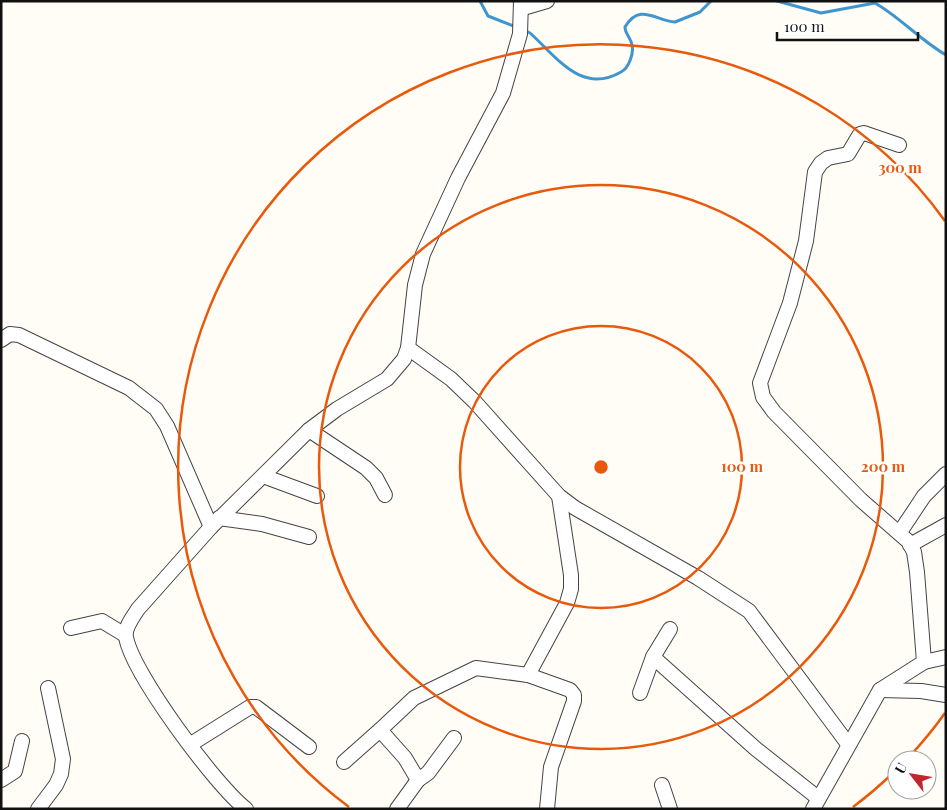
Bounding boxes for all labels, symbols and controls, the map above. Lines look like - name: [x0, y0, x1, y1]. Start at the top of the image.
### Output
- scale bar: [777, 10, 918, 42]
- text: 100 m: [784, 16, 825, 36]
- text: 300 m: [878, 157, 922, 177]
- text: 100 m: [721, 456, 764, 476]
- text: 200 m: [861, 456, 906, 476]
- centre of rings: [592, 458, 610, 476]
- north arrow: [887, 750, 937, 800]
- text: U: [890, 759, 911, 777]

